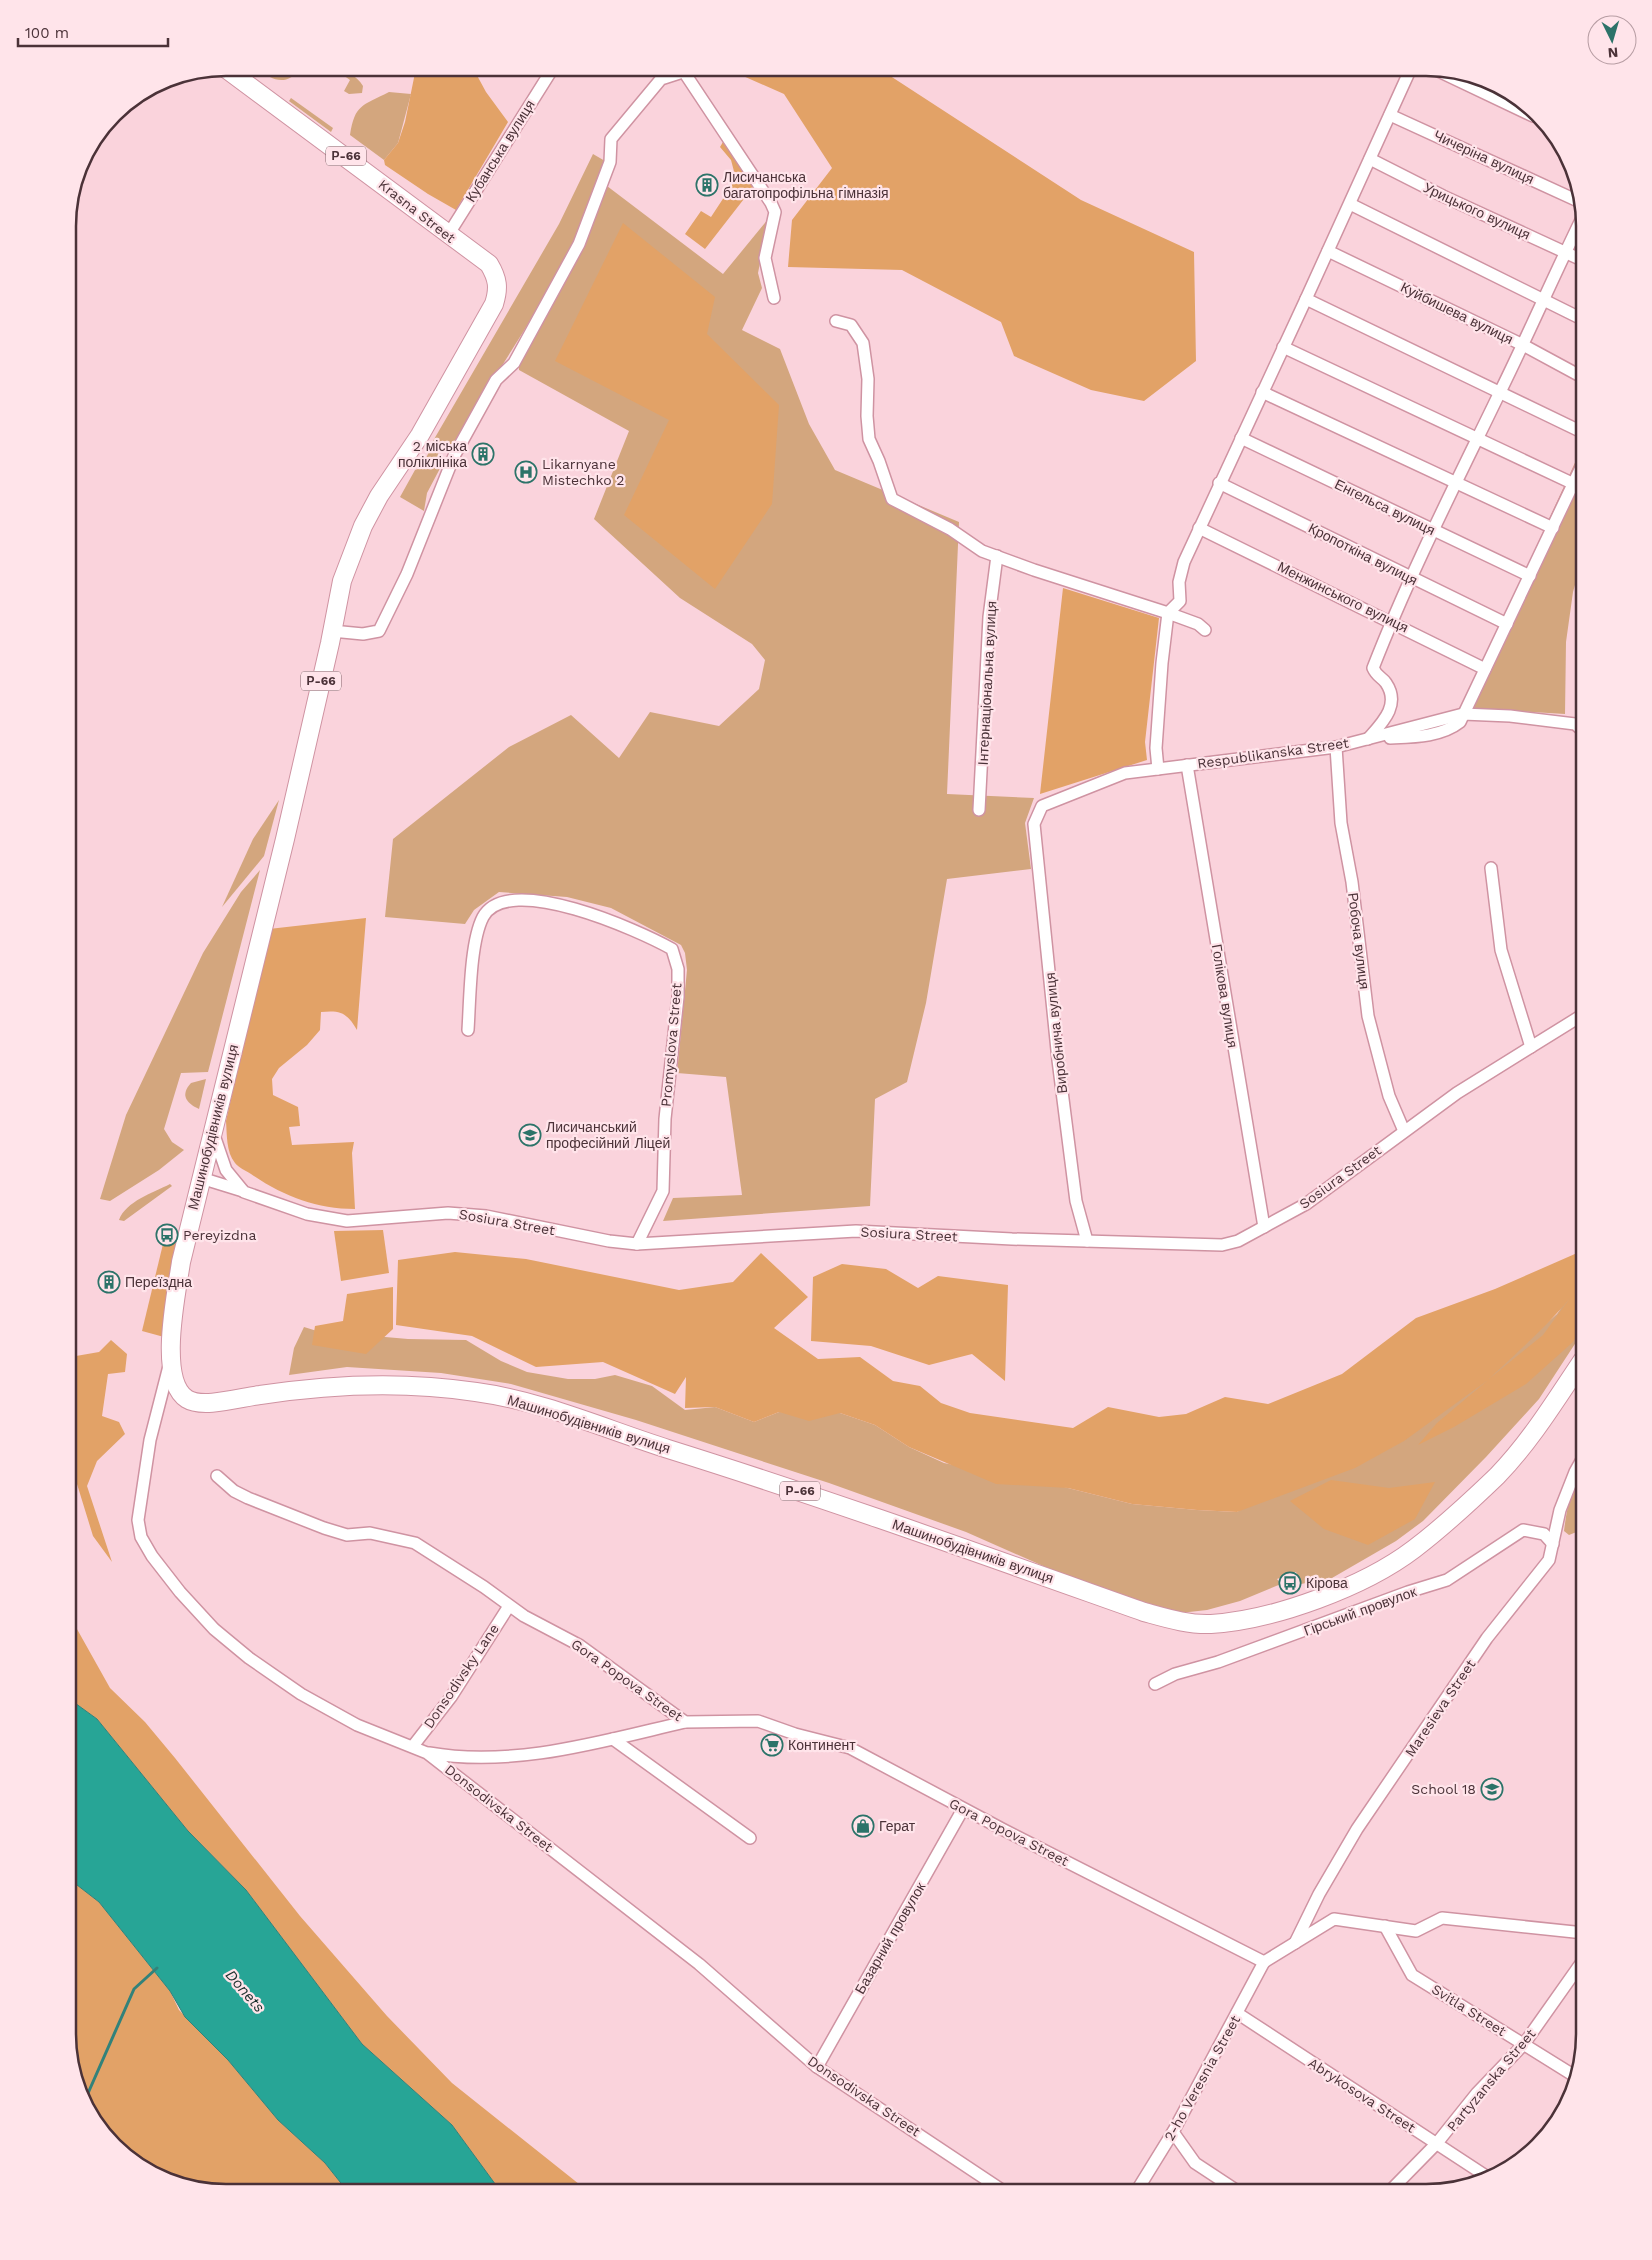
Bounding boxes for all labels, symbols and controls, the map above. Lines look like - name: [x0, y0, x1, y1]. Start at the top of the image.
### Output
- scale bar: [18, 15, 168, 47]
- north arrow: [1587, 15, 1637, 65]
- text: 100 m: [25, 24, 69, 42]
- text: N: [1607, 45, 1619, 61]
- street label: Кубанська вулиця: [462, 97, 538, 205]
- street label: Чичеріна вулиця: [1431, 127, 1537, 187]
- road number: Р-66: [326, 146, 366, 166]
- place label: Лисичанська багатопрофільна гімназія: [723, 169, 889, 201]
- building icon: Лисичанська багатопрофільна гімназія: [695, 173, 719, 197]
- street label: Krasna Street: [375, 176, 459, 246]
- street label: Урицького вулиця: [1421, 179, 1533, 243]
- street label: Куйбишева вулиця: [1398, 279, 1516, 347]
- place label: 2 міська поліклініка: [398, 438, 467, 470]
- building icon: 2 міська поліклініка: [471, 442, 495, 466]
- place label: Likarnyane Mistechko 2: [542, 456, 625, 488]
- hospital icon: Likarnyane Mistechko 2: [514, 460, 538, 484]
- street label: Енгельса вулиця: [1332, 476, 1438, 538]
- street label: Кропоткіна вулиця: [1306, 520, 1420, 588]
- street label: Менжинського вулиця: [1275, 558, 1411, 636]
- street label: Інтернаціональна вулиця: [975, 600, 999, 766]
- road number: Р-66: [301, 671, 341, 690]
- street label: Respublikanska Street: [1196, 734, 1350, 772]
- street label: Робоча вулиця: [1345, 892, 1373, 990]
- street label: Голікова вулиця: [1209, 943, 1241, 1049]
- street label: Виробнича вулиця: [1042, 972, 1070, 1094]
- street label: Promyslova Street: [658, 982, 684, 1108]
- street label: Машинобудівників вулиця: [185, 1043, 241, 1211]
- place label: Лисичанський професійний Ліцей: [546, 1119, 670, 1151]
- school or university icon: Лисичанський професійний Ліцей: [518, 1123, 542, 1147]
- street label: Sosiura Street: [1296, 1142, 1384, 1212]
- street label: Sosiura Street: [458, 1206, 556, 1238]
- bus stop icon: Pereyizdna: [155, 1223, 179, 1247]
- street label: Sosiura Street: [860, 1223, 958, 1245]
- place label: Pereyizdna: [183, 1227, 256, 1243]
- building icon: Переїздна: [97, 1270, 121, 1294]
- place label: Переїздна: [125, 1274, 192, 1290]
- street label: Машинобудівників вулиця: [506, 1392, 672, 1456]
- road number: Р-66: [780, 1482, 820, 1500]
- street label: Машинобудівників вулиця: [890, 1516, 1056, 1586]
- bus stop icon: Кірова: [1278, 1571, 1302, 1595]
- place label: Кірова: [1306, 1575, 1348, 1591]
- street label: Гірський провулок: [1302, 1583, 1419, 1639]
- street label: Donsodivsky Lane: [420, 1621, 502, 1731]
- street label: Gora Popova Street: [568, 1636, 686, 1724]
- street label: Maresieva Street: [1402, 1656, 1479, 1760]
- supermarket icon: Континент: [760, 1733, 784, 1757]
- place label: Континент: [788, 1737, 856, 1753]
- street label: Donsodivska Street: [442, 1761, 556, 1855]
- school or university icon: School 18: [1480, 1777, 1504, 1801]
- place label: School 18: [1411, 1781, 1476, 1797]
- street label: Gora Popova Street: [947, 1795, 1072, 1869]
- shop icon: Герат: [851, 1814, 875, 1838]
- place label: Герат: [879, 1818, 916, 1834]
- street label: Базарний провулок: [852, 1879, 929, 1997]
- water label: Donets: [222, 1966, 269, 2016]
- street label: Svitla Street: [1429, 1981, 1509, 2039]
- street label: 2-ho Veresnia Street: [1161, 2012, 1243, 2143]
- street label: Partyzanska Street: [1444, 2025, 1539, 2134]
- street label: Donsodivska Street: [805, 2052, 923, 2140]
- street label: Abrykosova Street: [1305, 2054, 1419, 2136]

